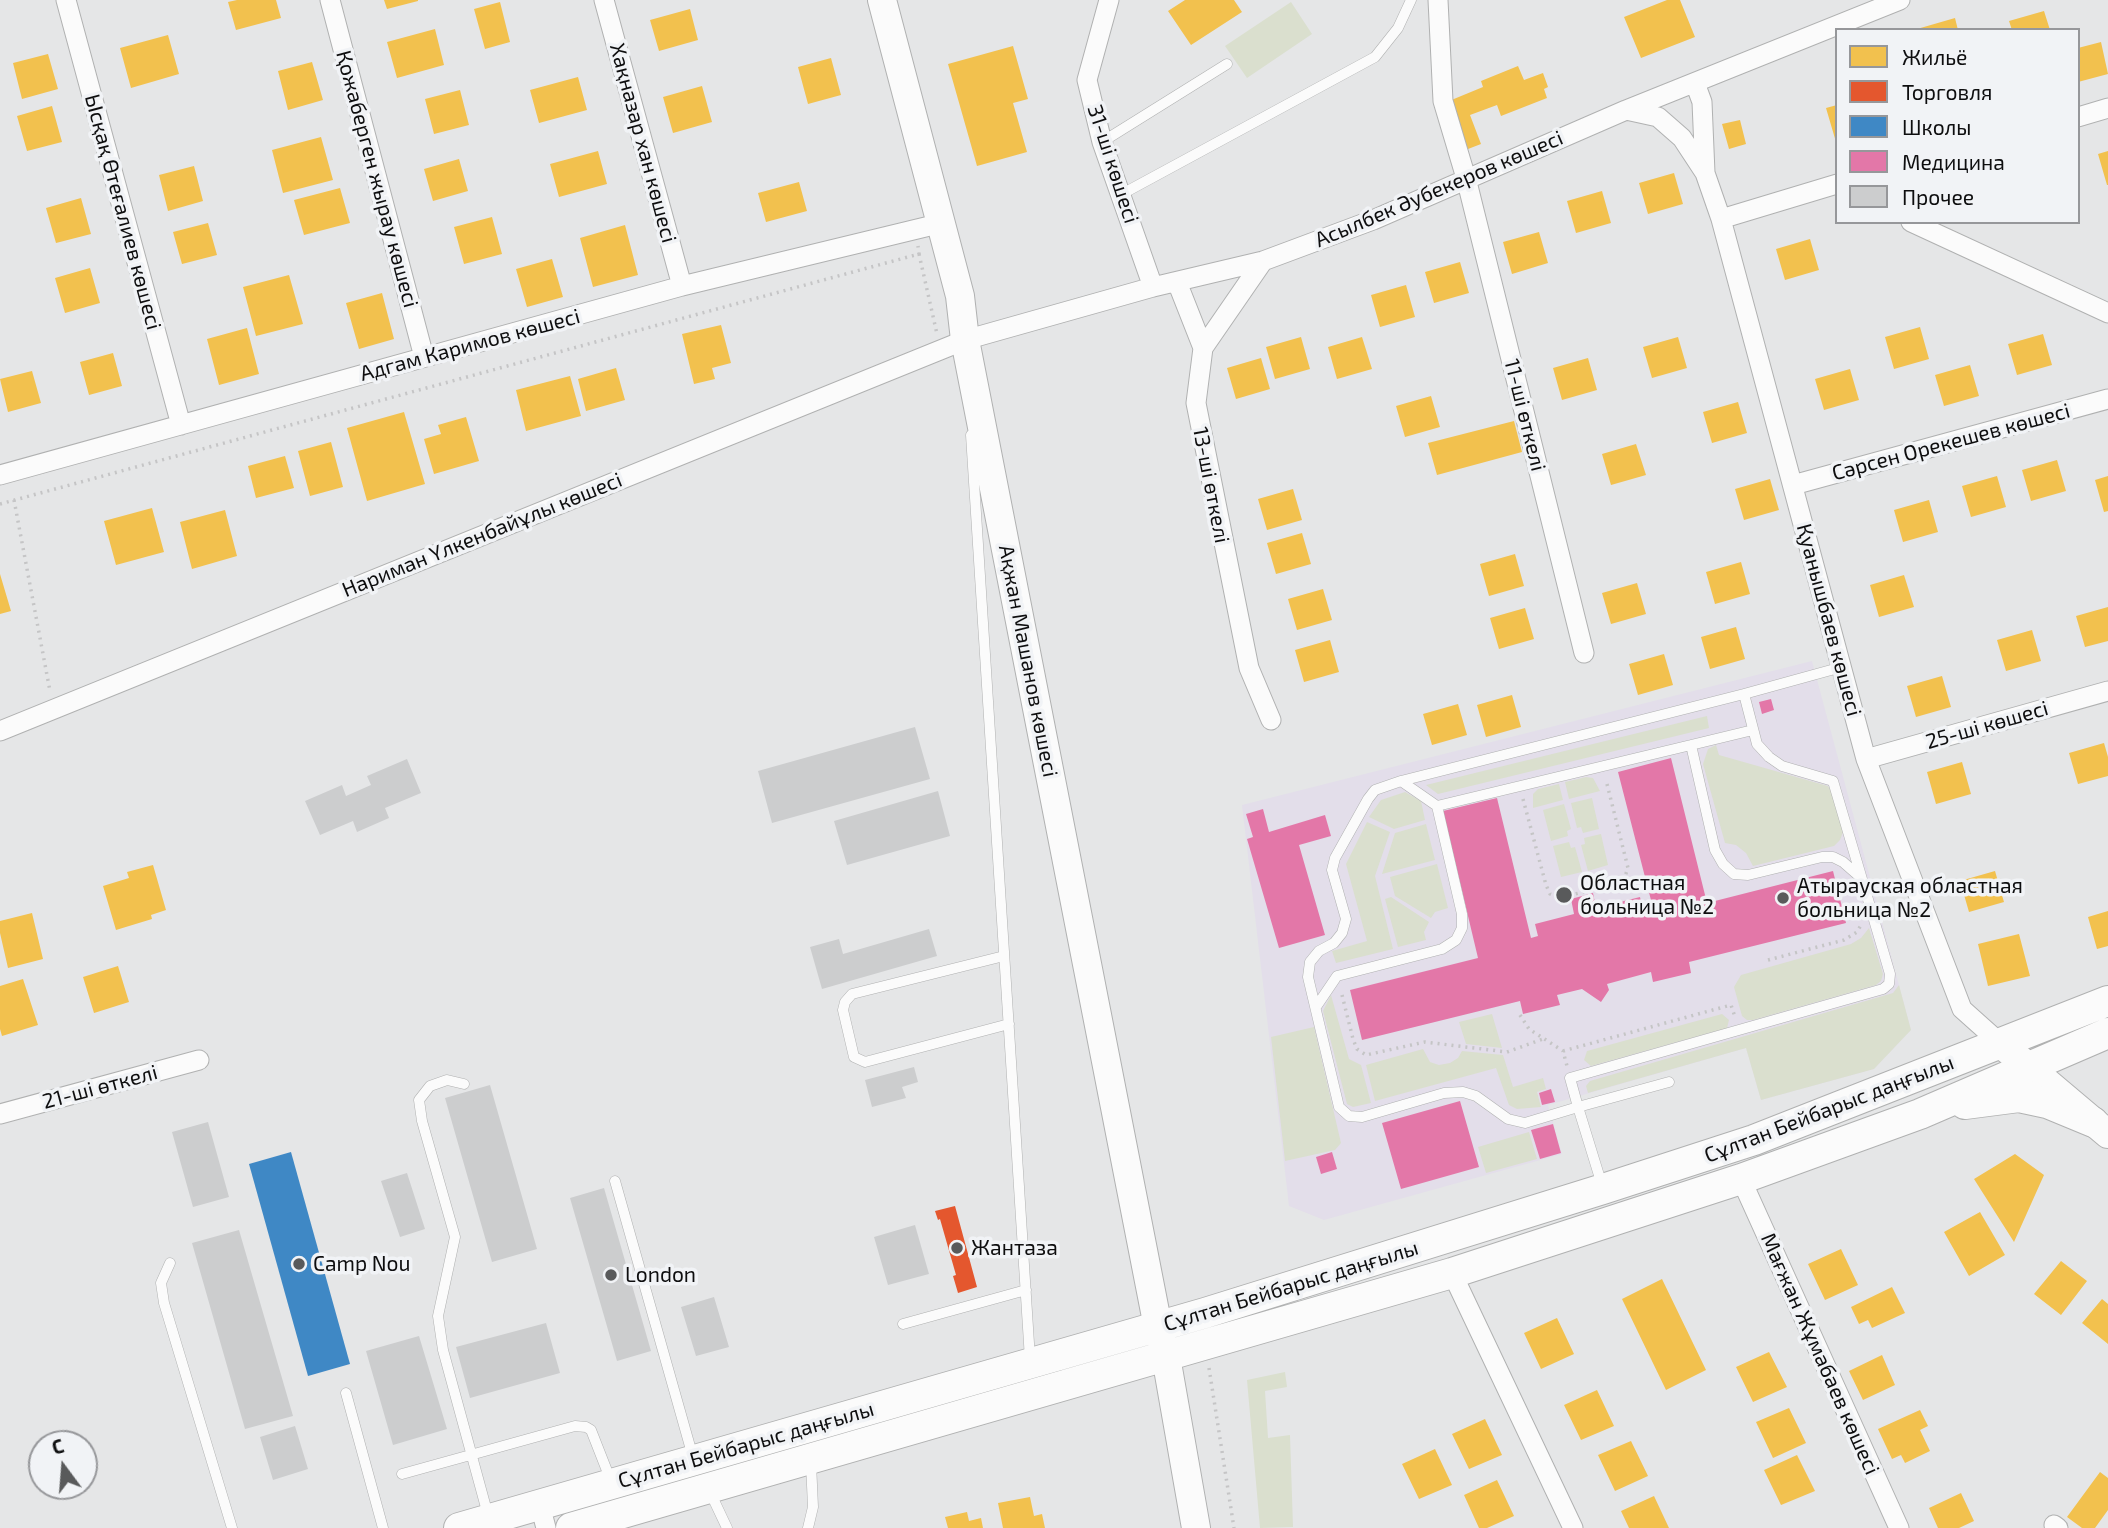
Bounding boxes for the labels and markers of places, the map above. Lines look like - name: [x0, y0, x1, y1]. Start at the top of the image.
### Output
- place label: Областная больница №2: [1580, 870, 1714, 920]
- place label: Атырауская областная больница №2: [1797, 873, 2023, 923]
- marker: Областная больница №2: [1554, 885, 1574, 905]
- marker: Атырауская областная больница №2: [1775, 890, 1791, 906]
- place label: Жантаза: [971, 1235, 1058, 1261]
- marker: Жантаза: [949, 1240, 965, 1256]
- place label: Camp Nou: [313, 1251, 410, 1277]
- marker: Camp Nou: [291, 1256, 307, 1272]
- place label: London: [625, 1262, 696, 1288]
- marker: London: [603, 1267, 619, 1283]

